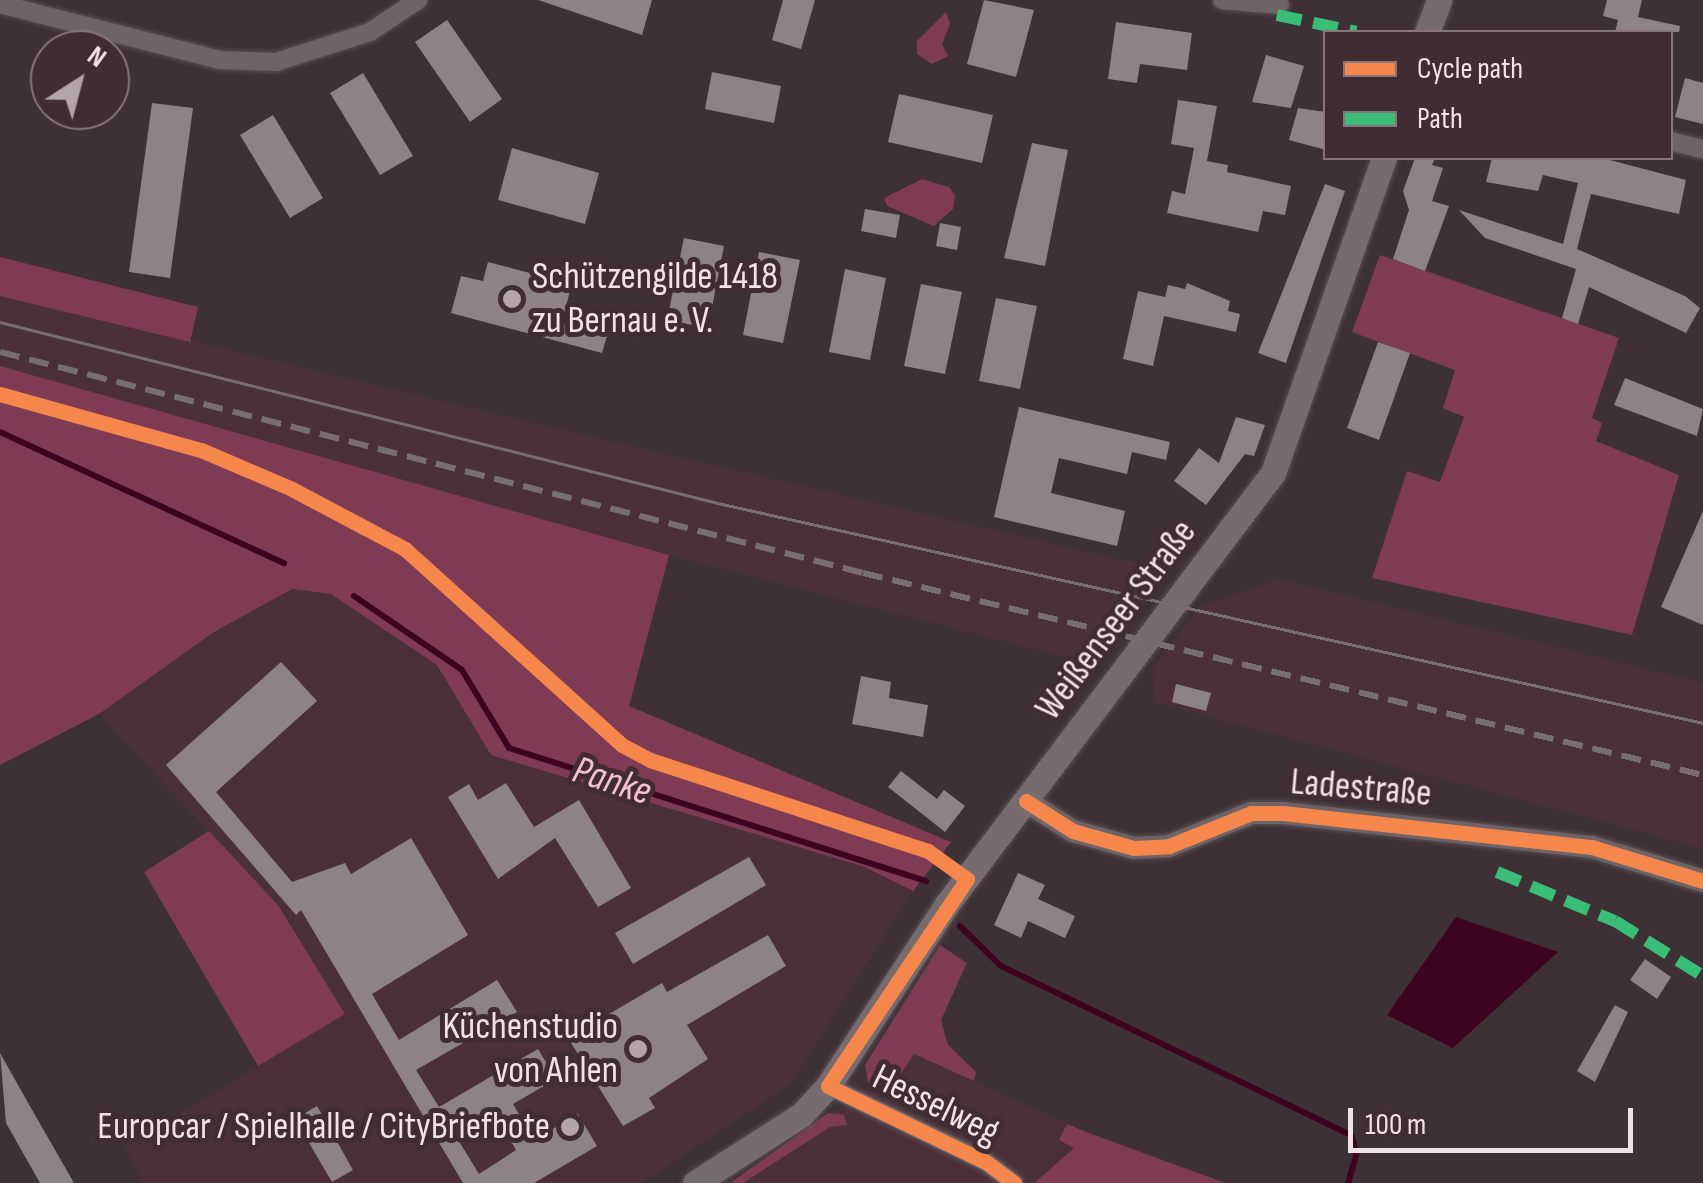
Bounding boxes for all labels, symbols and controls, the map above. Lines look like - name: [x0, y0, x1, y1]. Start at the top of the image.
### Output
- north arrow: [30, 30, 130, 130]
- legend: [1323, 30, 1673, 160]
- text: N: [81, 39, 112, 75]
- text: Cycle path: [1417, 51, 1523, 87]
- text: Path: [1417, 101, 1463, 137]
- place label: Schützengilde 1418 zu Bernau e. V.: [532, 254, 778, 343]
- marker: Schützengilde 1418 zu Bernau e. V.: [501, 288, 523, 310]
- street label: Weißenseer Straße: [1026, 511, 1206, 729]
- water label: Panke: [567, 746, 657, 816]
- street label: Ladestraße: [1289, 759, 1433, 817]
- place label: Küchenstudio von Ahlen: [443, 1004, 618, 1094]
- marker: Küchenstudio von Ahlen: [627, 1038, 649, 1060]
- street label: Hesselweg: [865, 1055, 1007, 1155]
- scale bar: [1353, 1088, 1638, 1150]
- place label: Europcar / Spielhalle / CityBriefbote: [97, 1104, 550, 1150]
- text: 100 m: [1365, 1107, 1426, 1143]
- marker: Europcar / Spielhalle / CityBriefbote: [559, 1116, 581, 1138]

